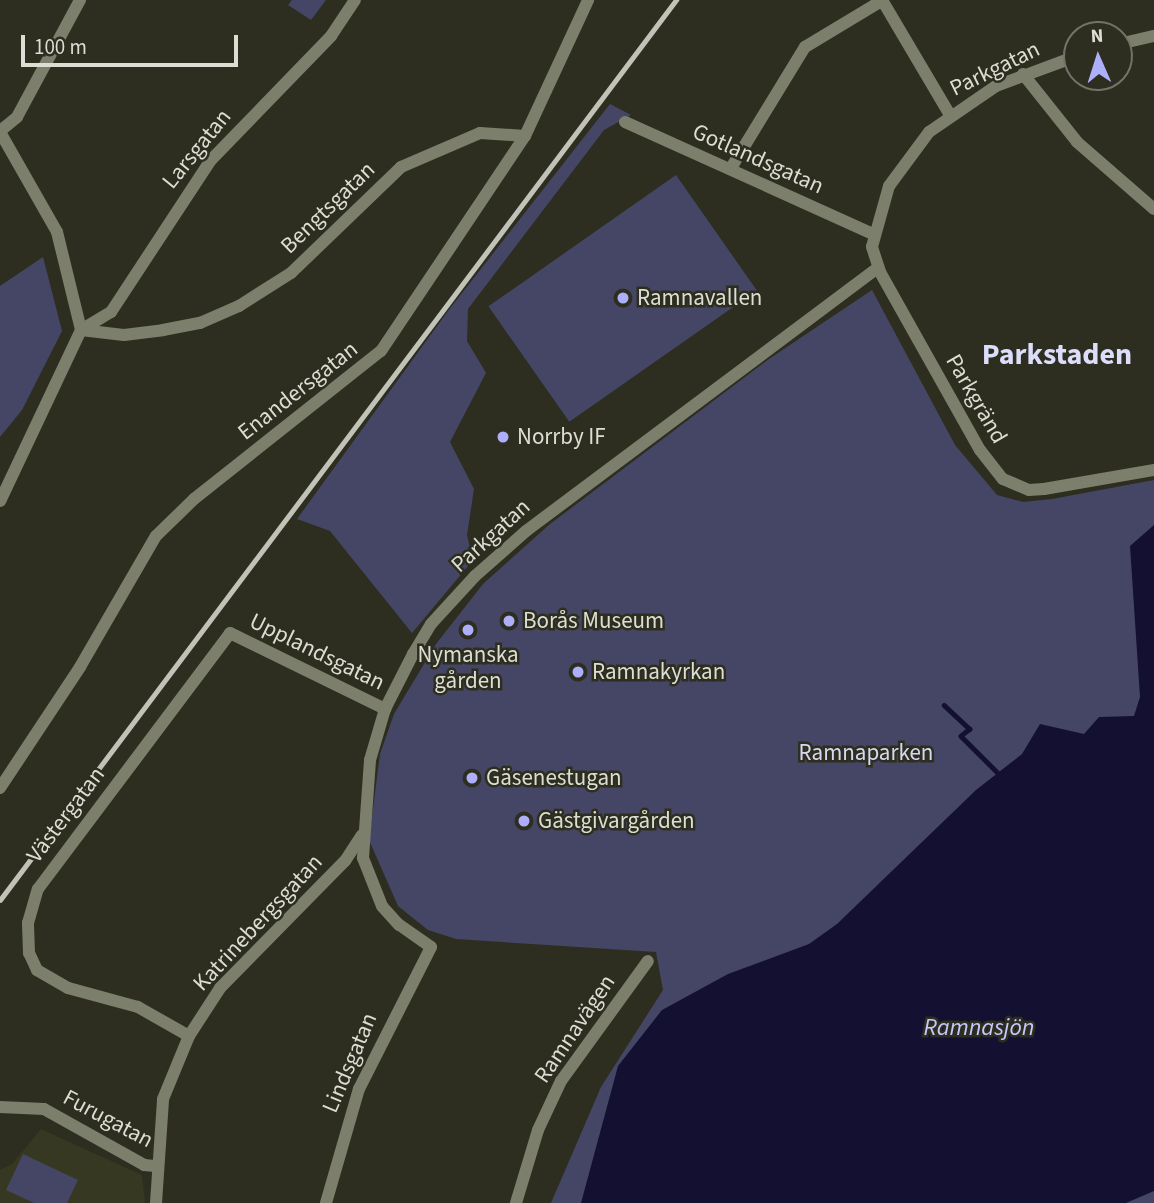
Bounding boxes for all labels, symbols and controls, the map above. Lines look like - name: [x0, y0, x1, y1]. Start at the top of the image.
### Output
- scale bar: [24, 21, 242, 65]
- north arrow: [1063, 21, 1133, 91]
- text: N: [1090, 23, 1104, 50]
- text: 100 m: [34, 32, 87, 62]
- street label: Parkgatan: [945, 35, 1045, 103]
- street label: Larsgatan: [157, 104, 237, 194]
- street label: Gotlandsgatan: [688, 118, 828, 200]
- street label: Bengtsgatan: [275, 156, 381, 260]
- place label: Ramnavallen: [637, 284, 762, 312]
- marker: Ramnavallen: [615, 290, 631, 306]
- street label: Enandersgatan: [233, 336, 363, 446]
- district label: Parkstaden: [982, 337, 1132, 373]
- street label: Parkgränd: [939, 349, 1013, 449]
- place label: Norrby IF: [517, 423, 606, 451]
- marker: Norrby IF: [495, 429, 511, 445]
- street label: Parkgatan: [446, 493, 536, 579]
- street label: Upplandsgatan: [245, 607, 389, 697]
- place label: Borås Museum: [523, 607, 664, 635]
- marker: Borås Museum: [501, 613, 517, 629]
- marker: Nymanska gården: [460, 622, 476, 638]
- place label: Nymanska gården: [417, 641, 519, 695]
- place label: Ramnakyrkan: [592, 658, 725, 686]
- marker: Ramnakyrkan: [570, 664, 586, 680]
- park label: Ramnaparken: [799, 739, 933, 767]
- street label: Västergatan: [21, 762, 111, 868]
- place label: Gäsenestugan: [486, 764, 622, 792]
- marker: Gäsenestugan: [464, 770, 480, 786]
- place label: Gästgivargården: [538, 807, 695, 835]
- marker: Gästgivargården: [516, 813, 532, 829]
- street label: Katrinebergsgatan: [188, 849, 328, 997]
- street label: Ramnavägen: [529, 969, 621, 1089]
- street label: Lindsgatan: [317, 1009, 383, 1117]
- water label: Ramnasjön: [924, 1014, 1034, 1042]
- street label: Furugatan: [58, 1084, 158, 1154]

